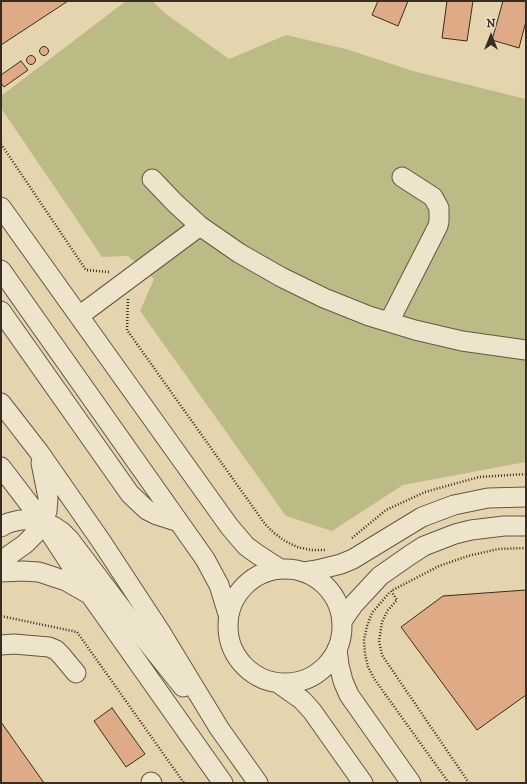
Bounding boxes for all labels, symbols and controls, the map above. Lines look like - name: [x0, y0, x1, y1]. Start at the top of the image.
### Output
- north arrow: [471, 16, 511, 56]
- text: N: [486, 17, 496, 31]

